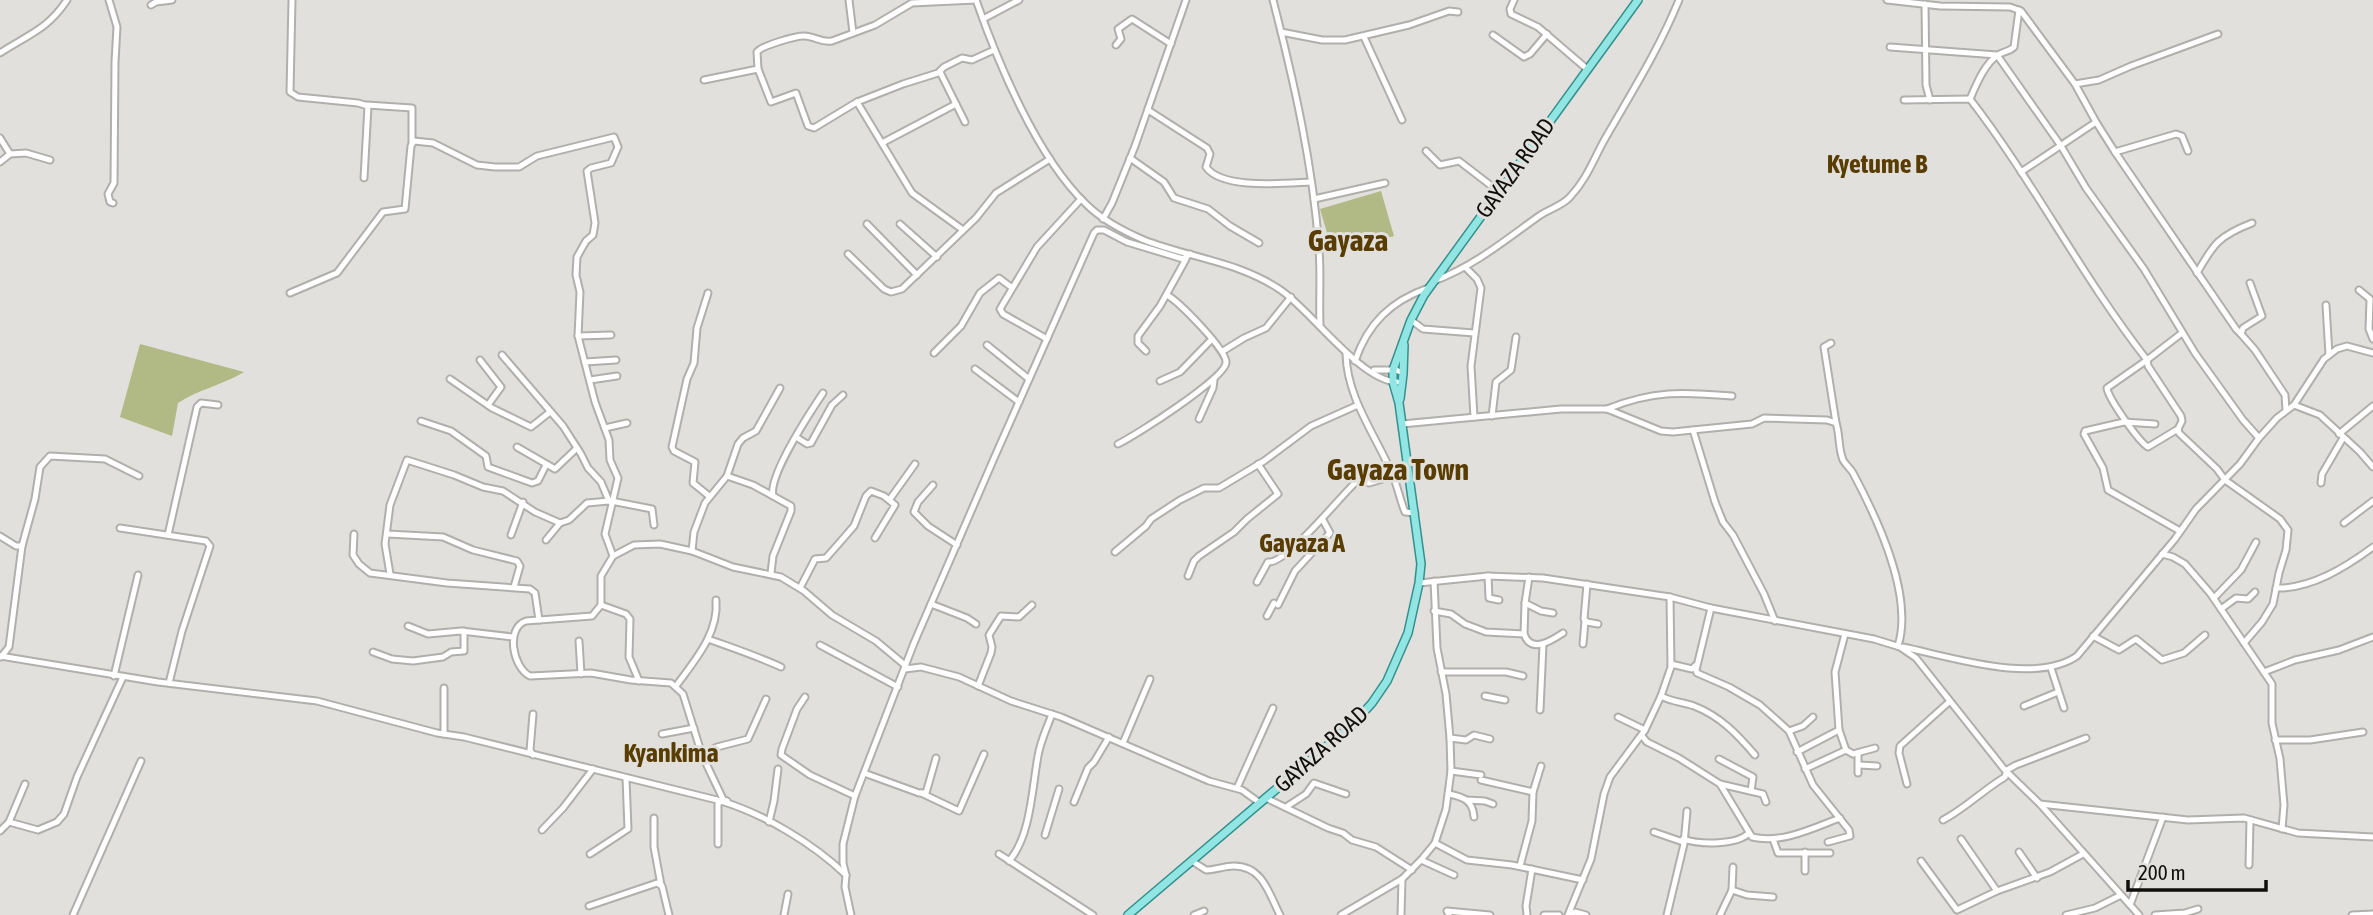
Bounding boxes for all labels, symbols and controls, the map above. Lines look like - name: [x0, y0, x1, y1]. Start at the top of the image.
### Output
- street label: GAYAZA ROAD: [1470, 113, 1560, 223]
- district label: Kyetume B: [1827, 149, 1928, 179]
- district label: Gayaza: [1308, 223, 1388, 257]
- district label: Gayaza Town: [1327, 452, 1469, 486]
- district label: Gayaza A: [1259, 528, 1345, 558]
- street label: GAYAZA ROAD: [1269, 700, 1373, 798]
- district label: Kyankima: [623, 738, 719, 768]
- scale bar: [2128, 848, 2266, 892]
- text: 200 m: [2138, 860, 2186, 884]

